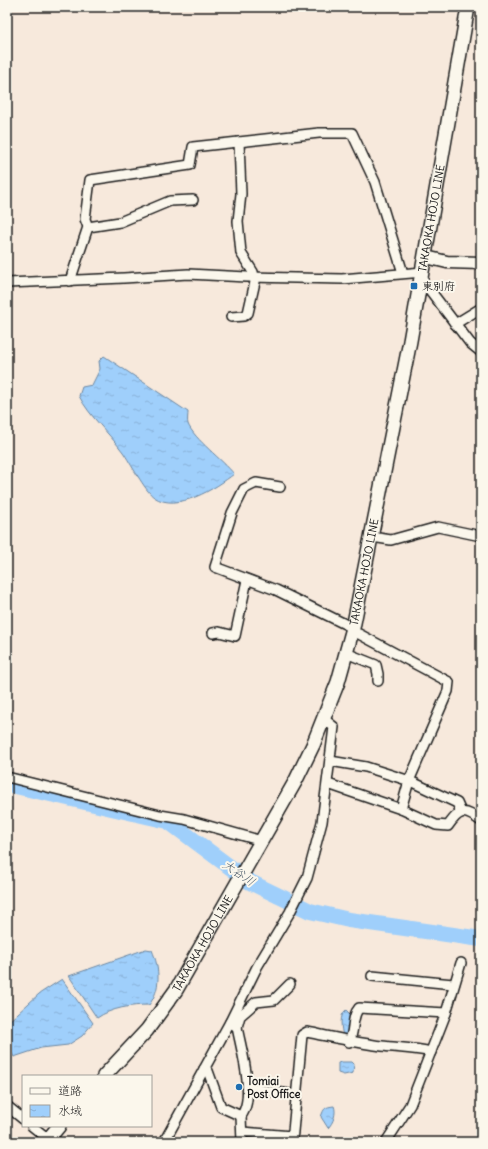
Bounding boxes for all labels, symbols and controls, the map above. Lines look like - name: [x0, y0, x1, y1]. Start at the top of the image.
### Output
- street label: TAKAOKA HOJO LINE: [415, 164, 448, 273]
- place label: 東別府: [422, 279, 455, 293]
- marker: 東別府: [409, 281, 419, 291]
- street label: TAKAOKA HOJO LINE: [347, 517, 382, 627]
- water label: 大谷川: [220, 856, 258, 889]
- street label: TAKAOKA HOJO LINE: [169, 893, 236, 994]
- place label: Tomiai Post Office: [247, 1074, 300, 1101]
- legend: [22, 1075, 152, 1127]
- marker: Tomiai Post Office: [234, 1082, 244, 1092]
- text: 道路: [58, 1083, 82, 1098]
- text: 水域: [58, 1103, 82, 1118]

